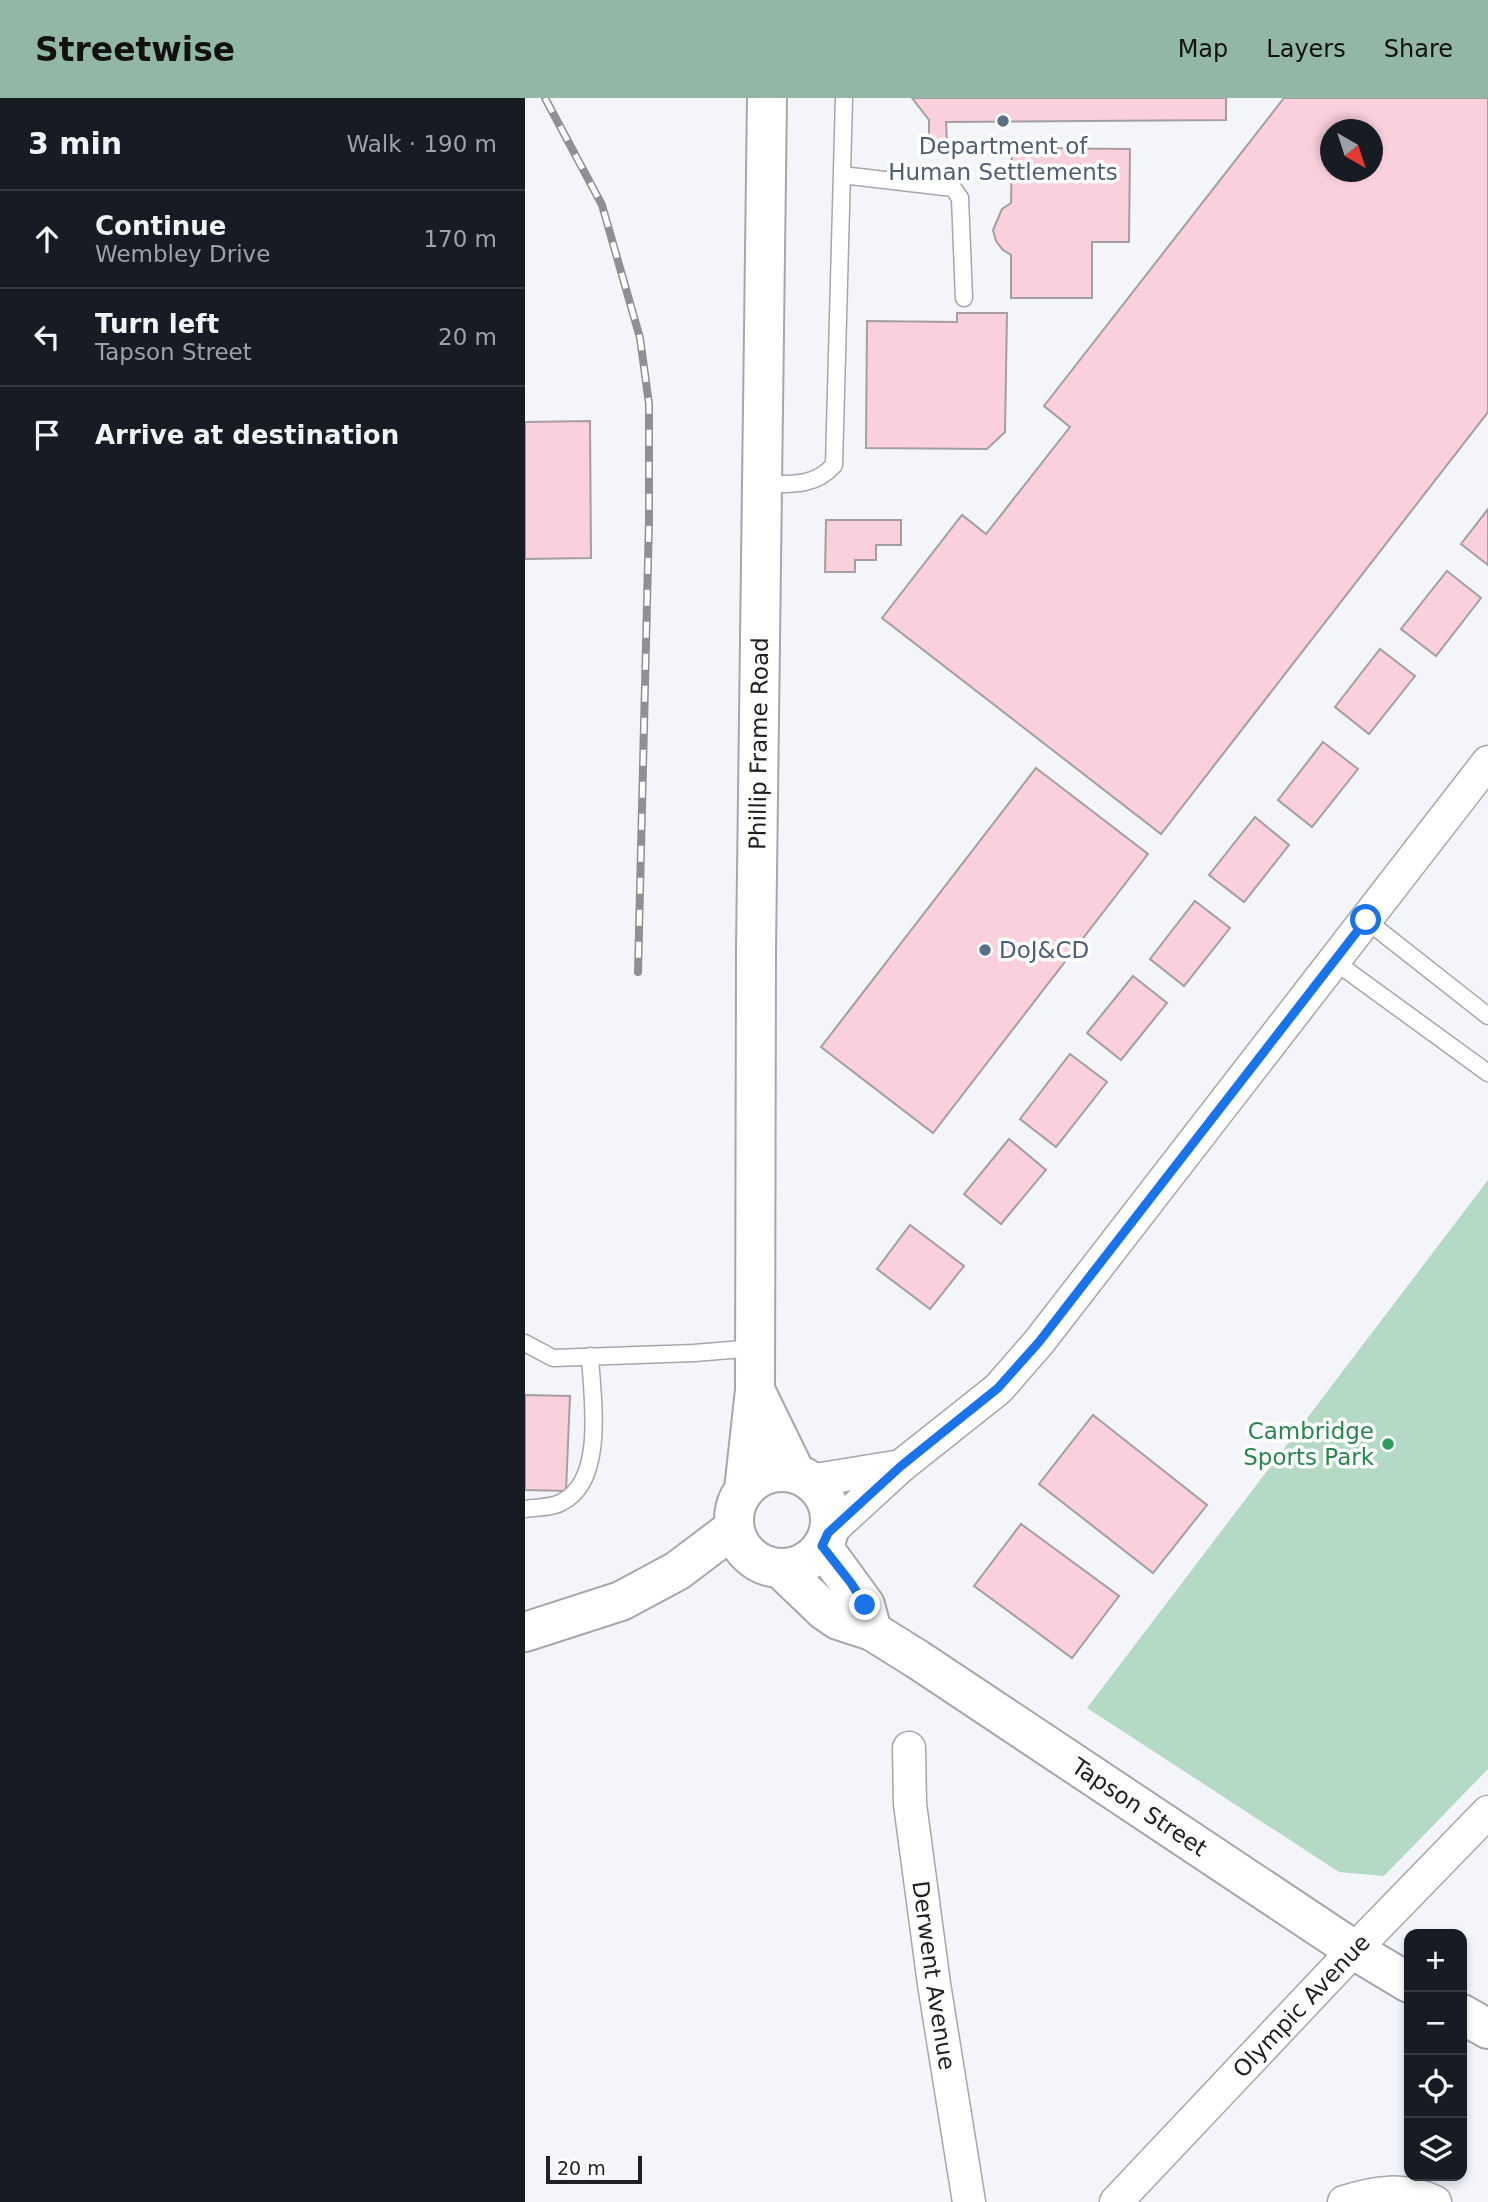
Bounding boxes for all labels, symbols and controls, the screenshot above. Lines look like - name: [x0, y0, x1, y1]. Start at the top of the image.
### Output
- text: Streetwise: [35, 30, 235, 69]
- text: Map: [1178, 35, 1228, 63]
- text: Layers: [1266, 35, 1346, 63]
- text: Share: [1384, 35, 1453, 63]
- marker: Department of Human Settlements: [995, 113, 1011, 129]
- north arrow: [1320, 119, 1383, 182]
- text: 3 min: [28, 126, 122, 161]
- text: Walk · 190 m: [346, 131, 497, 157]
- place label: Department of Human Settlements: [888, 133, 1118, 185]
- text: Continue: [95, 211, 226, 241]
- icon: ahead: [28, 220, 66, 258]
- text: 170 m: [423, 226, 497, 252]
- text: Wembley Drive: [95, 241, 270, 267]
- text: Turn left: [95, 309, 219, 339]
- icon: left: [28, 318, 66, 356]
- text: 20 m: [438, 324, 497, 350]
- text: Tapson Street: [95, 339, 252, 365]
- icon: arrive: [28, 416, 66, 454]
- text: Arrive at destination: [95, 420, 399, 450]
- street label: Phillip Frame Road: [744, 637, 773, 850]
- route start: [1350, 904, 1381, 935]
- place label: DoJ&CD: [999, 937, 1089, 963]
- marker: DoJ&CD: [977, 942, 993, 958]
- place label: Cambridge Sports Park: [1243, 1418, 1375, 1470]
- marker: Cambridge Sports Park: [1380, 1436, 1396, 1452]
- route end: [849, 1589, 880, 1620]
- street label: Tapson Street: [1066, 1752, 1212, 1861]
- street label: Derwent Avenue: [907, 1879, 961, 2072]
- street label: Olympic Avenue: [1228, 1929, 1375, 2083]
- map controls: [1404, 1929, 1467, 2181]
- button: +: [1404, 1929, 1467, 1992]
- button: −: [1404, 1992, 1467, 2055]
- button: locate: [1404, 2055, 1467, 2118]
- button: layers: [1404, 2118, 1467, 2181]
- scale bar: [546, 2153, 642, 2185]
- text: 20 m: [557, 2157, 606, 2179]

